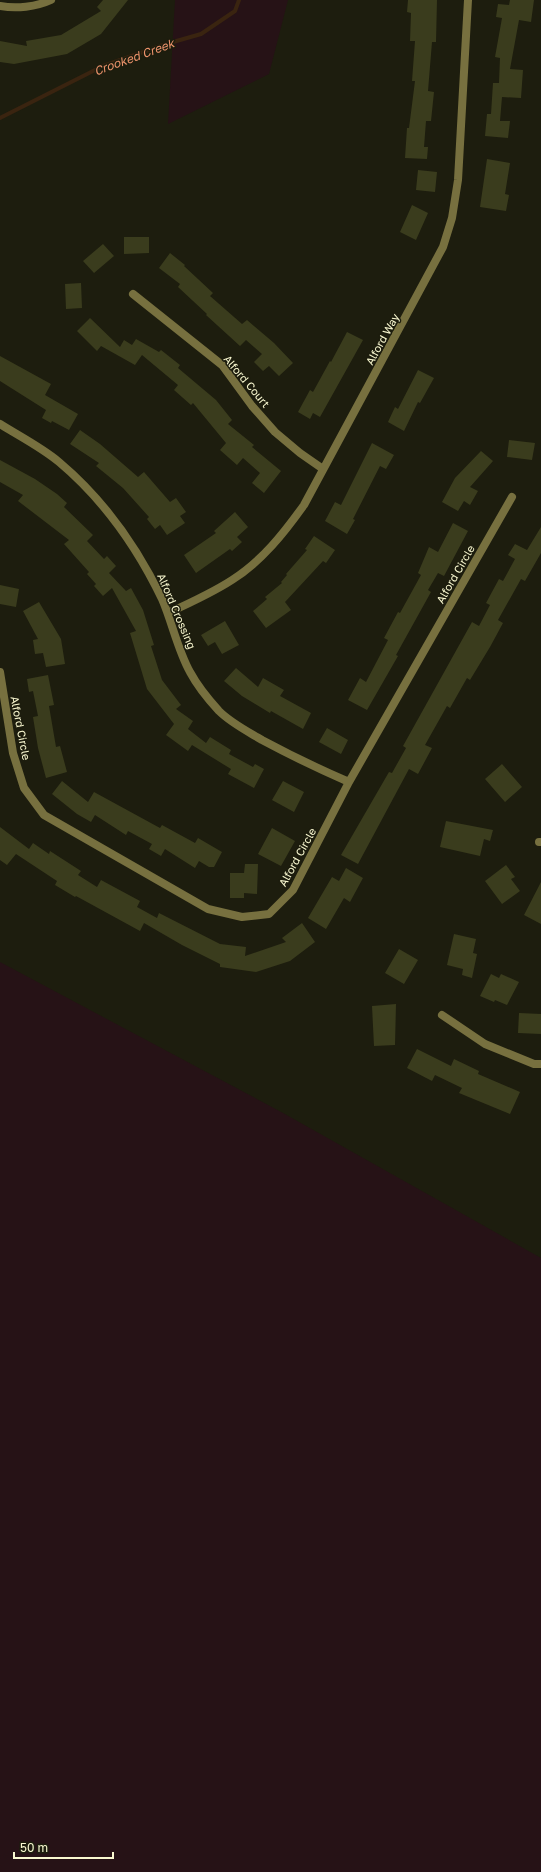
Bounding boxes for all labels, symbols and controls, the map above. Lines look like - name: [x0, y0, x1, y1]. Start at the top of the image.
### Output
- water label: Crooked Creek: [92, 35, 177, 78]
- street label: Alford Way: [363, 311, 401, 367]
- street label: Alford Court: [221, 352, 273, 410]
- street label: Alford Circle: [433, 543, 477, 605]
- street label: Alford Crossing: [155, 571, 199, 651]
- street label: Alford Circle: [8, 695, 34, 761]
- street label: Alford Circle: [276, 825, 318, 889]
- scale bar: [14, 1834, 113, 1860]
- text: 50 m: [20, 1840, 48, 1855]

